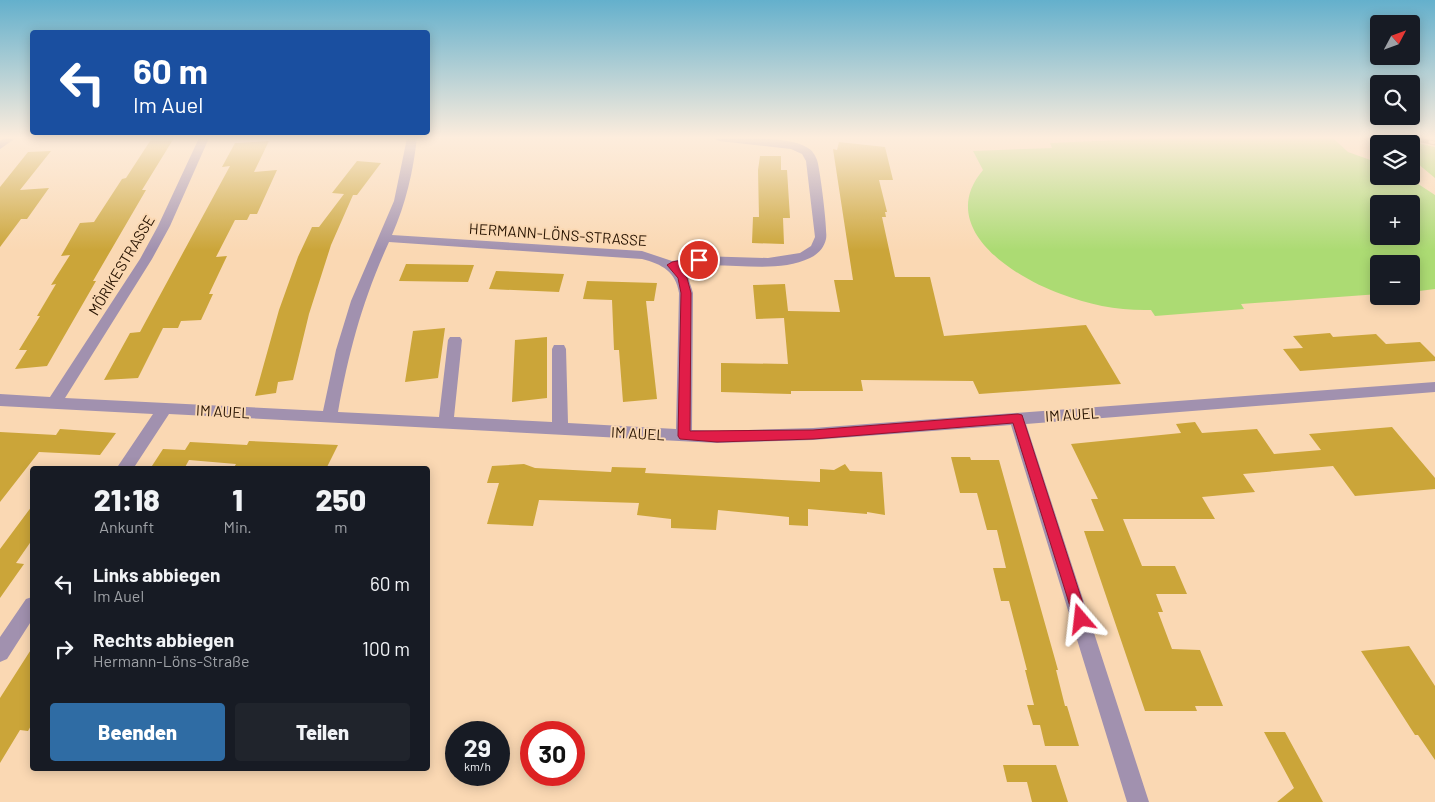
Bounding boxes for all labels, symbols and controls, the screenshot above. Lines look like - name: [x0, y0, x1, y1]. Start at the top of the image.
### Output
- north arrow: [1370, 15, 1420, 65]
- map controls: [1370, 15, 1420, 305]
- text: 60 m: [133, 49, 208, 91]
- icon: left: [50, 50, 115, 115]
- button: search: [1370, 75, 1420, 125]
- text: Im Auel: [133, 91, 203, 117]
- button: layers: [1370, 135, 1420, 185]
- button: +: [1370, 195, 1420, 245]
- street label: MÖRIKESTRASSE: [84, 212, 158, 318]
- street label: HERMANN-LÖNS-STRASSE: [468, 219, 648, 249]
- pin: [678, 239, 720, 281]
- icon: arrive: [685, 246, 713, 274]
- button: −: [1370, 255, 1420, 305]
- street label: IM AUEL: [196, 401, 250, 421]
- street label: IM AUEL: [1044, 403, 1100, 425]
- street label: IM AUEL: [611, 423, 665, 443]
- text: 21:18: [94, 481, 160, 517]
- text: 1: [232, 481, 243, 517]
- text: 250: [316, 481, 366, 517]
- text: Ankunft: [99, 517, 154, 536]
- text: Min.: [224, 517, 252, 536]
- text: m: [334, 517, 347, 536]
- text: Links abbiegen: [93, 563, 220, 586]
- icon: left: [50, 570, 78, 598]
- text: 60 m: [370, 572, 410, 595]
- text: Im Auel: [93, 586, 144, 605]
- position arrow: [1054, 592, 1106, 644]
- text: Rechts abbiegen: [93, 628, 234, 651]
- icon: right: [50, 635, 78, 663]
- text: 100 m: [362, 637, 410, 660]
- text: Hermann-Löns-Straße: [93, 651, 250, 670]
- button: Beenden: [50, 703, 225, 761]
- button: Teilen: [235, 703, 410, 761]
- speed limit sign: 30: [520, 721, 585, 786]
- text: 29: [464, 732, 491, 762]
- text: km/h: [464, 759, 491, 773]

